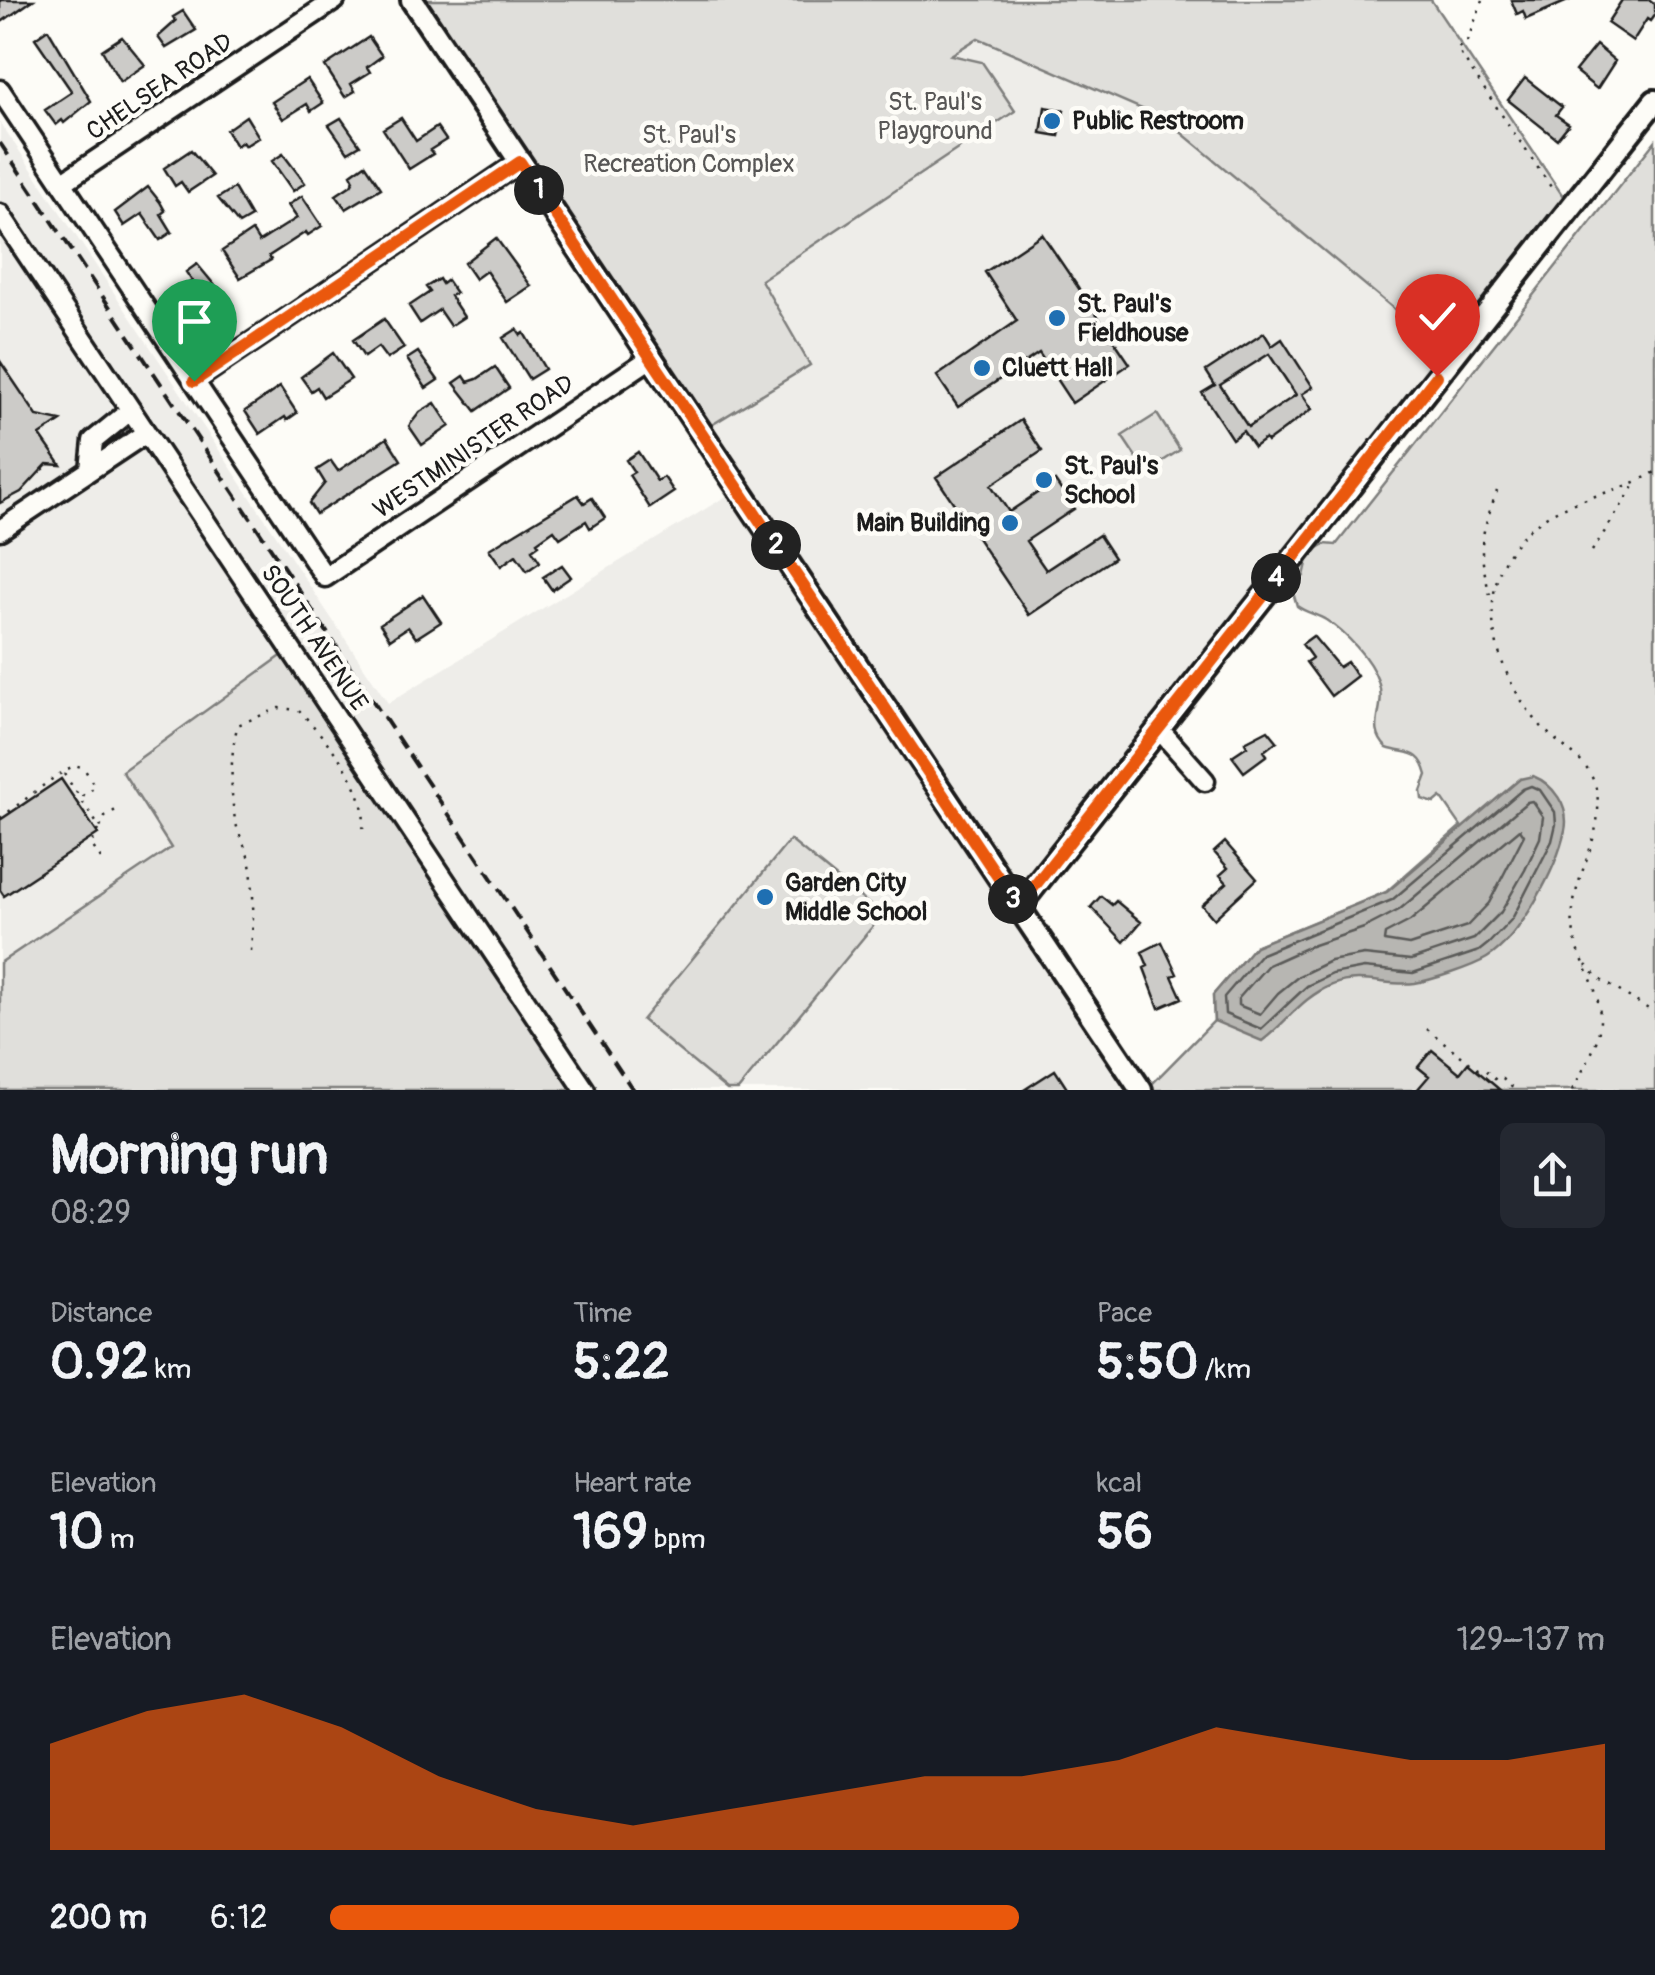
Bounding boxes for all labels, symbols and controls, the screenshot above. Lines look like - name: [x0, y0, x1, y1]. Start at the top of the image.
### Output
- street label: CHELSEA ROAD: [81, 27, 239, 147]
- park label: St. Paul's Playground: [877, 87, 993, 147]
- place label: Public Restroom: [1072, 106, 1244, 137]
- marker: Public Restroom: [1041, 110, 1063, 132]
- park label: St. Paul's Recreation Complex: [583, 120, 795, 180]
- pin: 1: [514, 165, 564, 215]
- text: 1: [534, 172, 544, 207]
- pin: [1395, 274, 1480, 377]
- pin: [152, 279, 237, 382]
- place label: St. Paul's Fieldhouse: [1077, 289, 1189, 349]
- icon: check: [1410, 289, 1465, 344]
- icon: arrive: [167, 294, 222, 349]
- marker: St. Paul's Fieldhouse: [1046, 307, 1068, 329]
- place label: Cluett Hall: [1002, 353, 1113, 384]
- marker: Cluett Hall: [971, 357, 993, 379]
- street label: WESTMINISTER ROAD: [368, 368, 580, 526]
- place label: St. Paul's School: [1064, 451, 1159, 511]
- marker: St. Paul's School: [1033, 469, 1055, 491]
- place label: Main Building: [856, 508, 990, 539]
- marker: Main Building: [999, 512, 1021, 534]
- pin: 2: [751, 520, 801, 570]
- text: 2: [768, 527, 784, 562]
- pin: 4: [1251, 553, 1301, 603]
- street label: SOUTH AVENUE: [254, 559, 374, 717]
- text: 4: [1268, 560, 1284, 595]
- place label: Garden City Middle School: [785, 868, 927, 928]
- pin: 3: [988, 874, 1038, 924]
- text: 3: [1005, 881, 1021, 916]
- marker: Garden City Middle School: [754, 886, 776, 908]
- text: Morning run: [50, 1121, 328, 1190]
- button: share: [1500, 1123, 1605, 1228]
- text: 08:29: [50, 1193, 131, 1233]
- text: Distance: [50, 1296, 152, 1331]
- text: Time: [573, 1296, 632, 1331]
- text: Pace: [1097, 1296, 1152, 1331]
- text: 0.92: [50, 1331, 149, 1394]
- text: 5:22: [573, 1331, 670, 1394]
- text: 5:50: [1097, 1331, 1198, 1394]
- text: km: [149, 1352, 191, 1387]
- text: /km: [1198, 1352, 1251, 1387]
- text: Elevation: [50, 1466, 157, 1501]
- text: Heart rate: [573, 1466, 691, 1501]
- text: kcal: [1097, 1466, 1142, 1501]
- text: 10: [50, 1501, 104, 1564]
- text: 169: [573, 1501, 648, 1564]
- text: 56: [1097, 1501, 1153, 1564]
- text: m: [104, 1522, 135, 1557]
- text: bpm: [648, 1522, 706, 1557]
- text: Elevation: [50, 1620, 172, 1660]
- text: 129–137 m: [1457, 1620, 1605, 1660]
- text: 200 m: [50, 1898, 147, 1938]
- text: 6:12: [210, 1898, 268, 1938]

